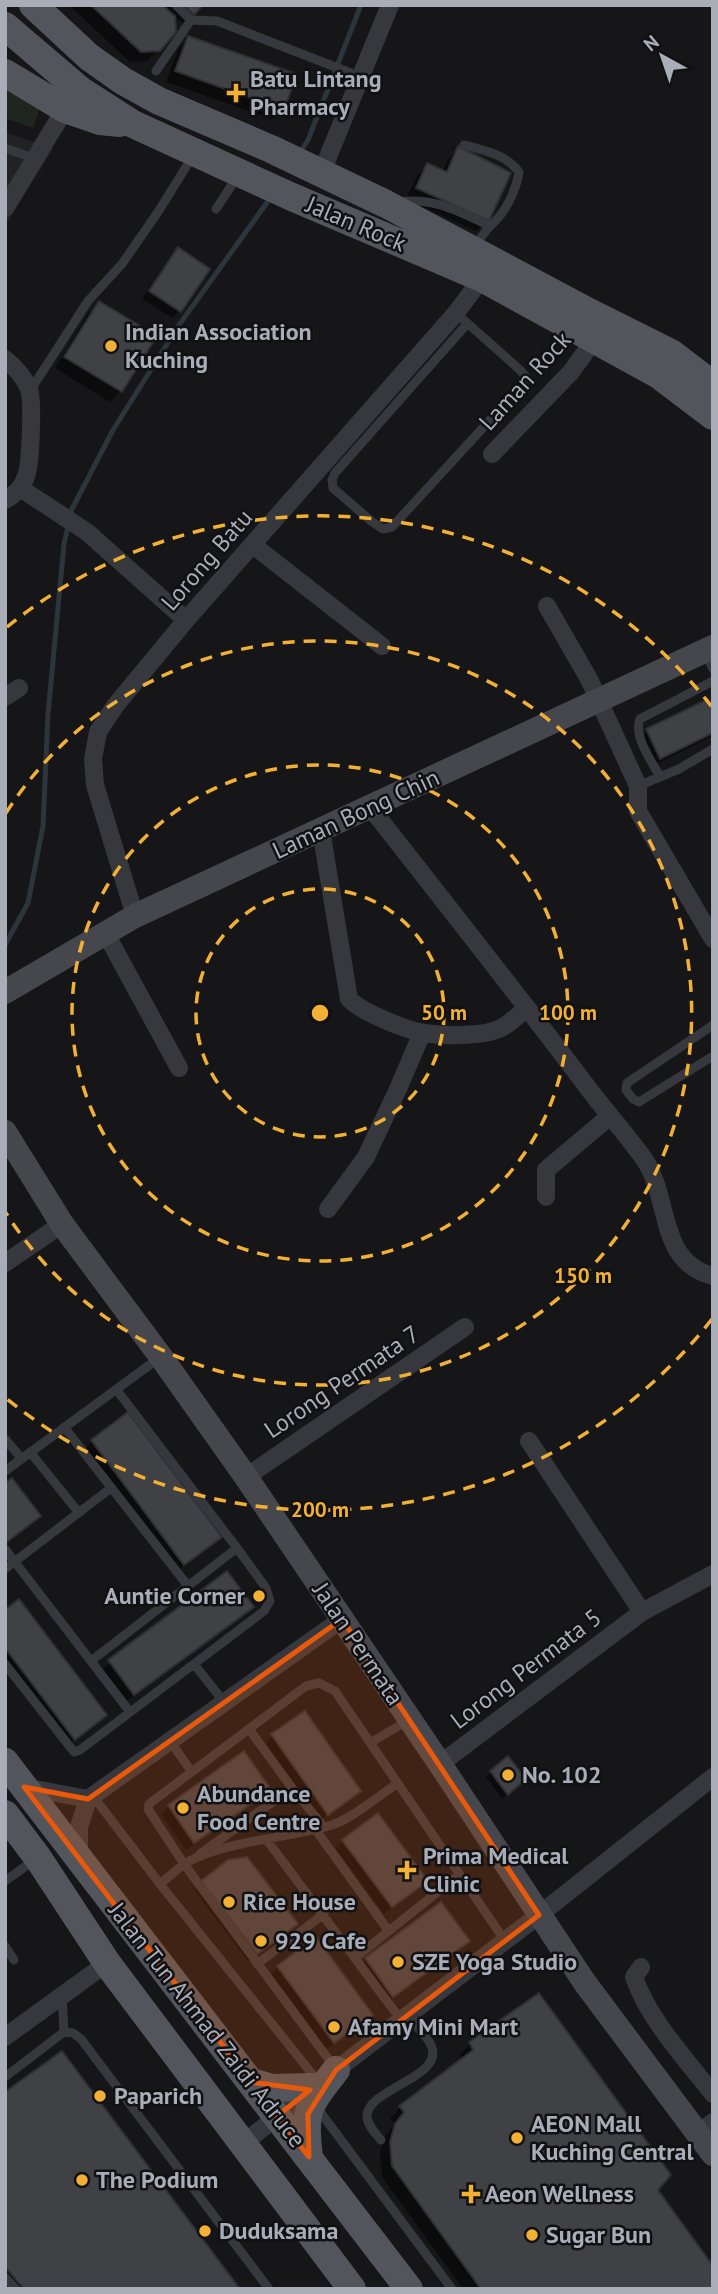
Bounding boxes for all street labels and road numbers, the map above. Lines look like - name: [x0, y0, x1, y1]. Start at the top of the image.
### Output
- street label: Jalan Rock: [301, 188, 411, 259]
- street label: Laman Rock: [472, 324, 578, 437]
- street label: Lorong Batu: [154, 503, 259, 617]
- street label: Laman Bong Chin: [267, 761, 444, 866]
- street label: Lorong Permata 7: [258, 1318, 425, 1445]
- street label: Jalan Permata: [305, 1575, 411, 1711]
- street label: Lorong Permata 5: [444, 1602, 607, 1735]
- street label: Jalan Tun Ahmad Zaidi Adruce: [101, 1895, 313, 2154]

